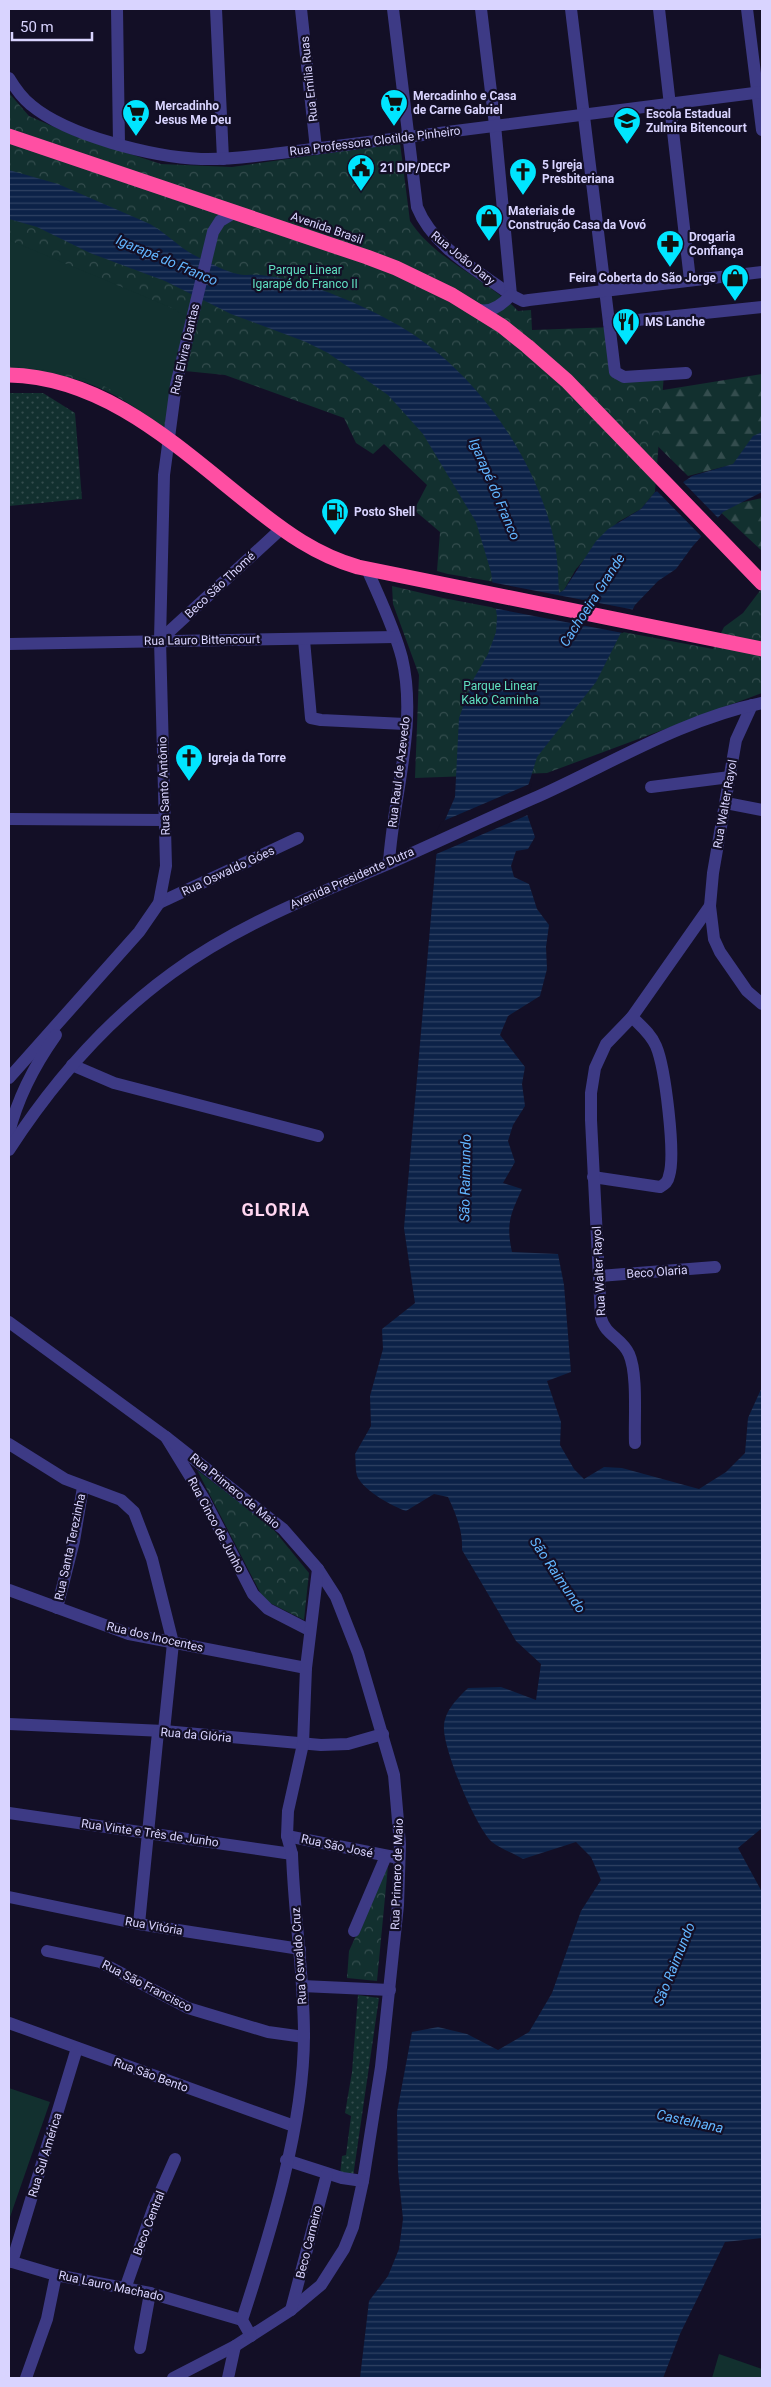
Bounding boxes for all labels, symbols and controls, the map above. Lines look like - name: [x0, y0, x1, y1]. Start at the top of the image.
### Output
- scale bar: [12, 10, 92, 42]
- text: 50 m: [20, 18, 54, 36]
- street label: Rua Emília Ruas: [298, 36, 320, 122]
- supermarket icon: Mercadinho e Casa de Carne Gabriel: [379, 88, 409, 127]
- place label: Mercadinho e Casa de Carne Gabriel: [413, 89, 517, 117]
- supermarket icon: Mercadinho Jesus Me Deu: [121, 98, 151, 137]
- place label: Mercadinho Jesus Me Deu: [155, 99, 231, 127]
- school or university icon: Escola Estadual Zulmira Bitencourt: [612, 106, 642, 145]
- place label: Escola Estadual Zulmira Bitencourt: [646, 107, 747, 135]
- street label: Rua Professora Clotilde Pinheiro: [289, 124, 461, 158]
- public building icon: 21 DIP/DECP: [346, 153, 376, 192]
- church icon: 5 Igreja Presbiteriana: [508, 157, 538, 196]
- place label: 5 Igreja Presbiteriana: [542, 158, 615, 186]
- place label: 21 DIP/DECP: [380, 161, 451, 175]
- shop icon: Materiais de Construção Casa da Vovó: [474, 203, 504, 242]
- place label: Materiais de Construção Casa da Vovó: [508, 204, 646, 232]
- street label: Avenida Brasil: [289, 209, 365, 247]
- street label: Rua João Dary: [428, 228, 498, 288]
- pharmacy icon: Drogaria Confiança: [655, 229, 685, 268]
- place label: Drogaria Confiança: [689, 230, 744, 258]
- water label: Igarapé do Franco: [114, 231, 220, 289]
- park label: Parque Linear Igarapé do Franco II: [252, 263, 358, 291]
- shop icon: Feira Coberta do São Jorge: [720, 263, 750, 302]
- place label: Feira Coberta do São Jorge: [569, 271, 717, 285]
- street label: Rua Elvira Dantas: [168, 302, 202, 396]
- restaurant icon: MS Lanche: [611, 307, 641, 346]
- place label: MS Lanche: [645, 315, 705, 329]
- water label: Igarapé do Franco: [466, 436, 524, 542]
- fuel station icon: Posto Shell: [320, 497, 350, 536]
- place label: Posto Shell: [354, 505, 415, 519]
- street label: Beco São Thomé: [182, 549, 258, 621]
- water label: Cachoeira Grande: [556, 551, 628, 649]
- street label: Rua Lauro Bittencourt: [144, 632, 260, 648]
- park label: Parque Linear Kako Caminha: [461, 679, 539, 707]
- street label: Rua Raul de Azevedo: [385, 716, 413, 828]
- street label: Rua Santo Antônio: [155, 736, 173, 836]
- church icon: Igreja da Torre: [174, 743, 204, 782]
- place label: Igreja da Torre: [208, 751, 286, 765]
- street label: Rua Walter Rayol: [710, 758, 740, 850]
- street label: Rua Oswaldo Góes: [179, 843, 277, 899]
- street label: Avenida Presidente Dutra: [288, 844, 416, 912]
- water label: São Raimundo: [456, 1134, 474, 1222]
- district label: GLORIA: [242, 1199, 310, 1220]
- street label: Rua Walter Rayol: [590, 1226, 608, 1316]
- street label: Beco Olaria: [626, 1263, 688, 1281]
- street label: Rua Primero de Maio: [187, 1450, 283, 1532]
- street label: Rua Cinco de Junho: [185, 1475, 247, 1575]
- street label: Rua Santa Terezinha: [52, 1492, 88, 1602]
- water label: São Raimundo: [527, 1534, 589, 1616]
- street label: Rua dos Inocentes: [105, 1619, 205, 1655]
- street label: Rua da Glória: [160, 1725, 232, 1745]
- street label: Rua Vinte e Três de Junho: [80, 1816, 220, 1850]
- street label: Rua Primero de Maio: [388, 1818, 406, 1930]
- street label: Rua São José: [300, 1832, 374, 1860]
- street label: Rua Oswaldo Cruz: [289, 1907, 309, 2005]
- street label: Rua Vitória: [124, 1914, 184, 1938]
- water label: São Raimundo: [650, 1920, 698, 2008]
- street label: Rua São Francisco: [100, 1957, 194, 2015]
- street label: Rua São Bento: [112, 2055, 190, 2095]
- water label: Castelhana: [655, 2106, 725, 2136]
- street label: Rua Sul América: [25, 2111, 65, 2199]
- street label: Beco Central: [130, 2189, 168, 2257]
- street label: Beco Carneiro: [293, 2204, 325, 2280]
- street label: Rua Lauro Machado: [57, 2268, 165, 2304]

